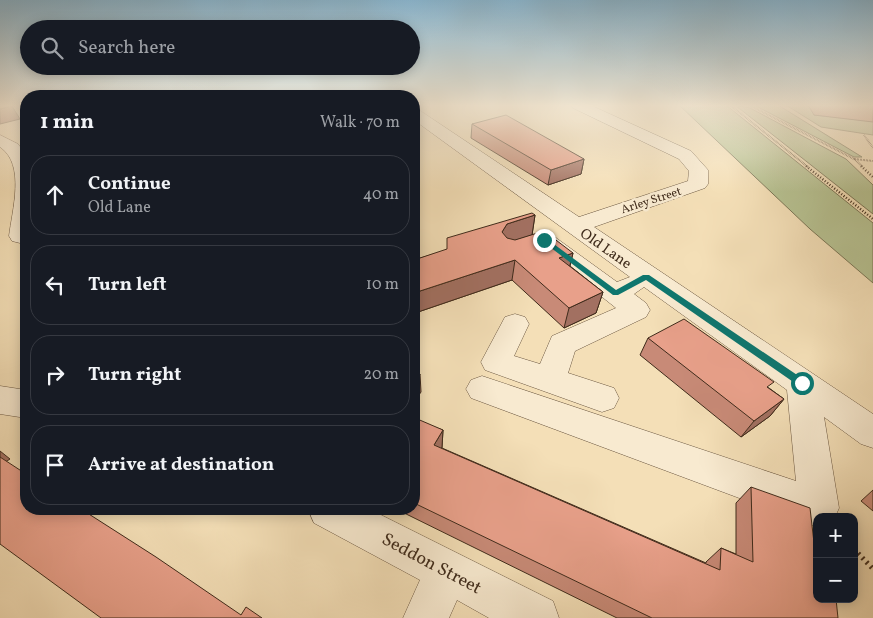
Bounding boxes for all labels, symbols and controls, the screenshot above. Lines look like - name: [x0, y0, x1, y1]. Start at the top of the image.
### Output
- search box: [20, 20, 420, 75]
- icon: search: [38, 34, 66, 62]
- text: Search here: [78, 35, 175, 61]
- text: 1 min: [40, 108, 94, 137]
- text: Walk · 70 m: [320, 112, 400, 134]
- text: Continue: [88, 171, 171, 197]
- icon: ahead: [41, 181, 69, 209]
- text: 40 m: [363, 184, 399, 206]
- street label: Arley Street: [619, 184, 684, 218]
- text: Old Lane: [88, 197, 151, 219]
- street label: Old Lane: [575, 224, 635, 275]
- route end: [533, 229, 556, 252]
- icon: left: [41, 271, 69, 299]
- text: Turn left: [88, 272, 167, 298]
- text: 10 m: [366, 274, 399, 296]
- icon: right: [41, 361, 69, 389]
- text: Turn right: [88, 362, 181, 388]
- text: 20 m: [364, 364, 399, 386]
- route start: [791, 372, 814, 395]
- icon: arrive: [41, 451, 69, 479]
- text: Arrive at destination: [88, 452, 274, 478]
- map controls: [813, 513, 858, 603]
- button: +: [813, 513, 858, 558]
- street label: Seddon Street: [377, 527, 486, 601]
- button: −: [813, 558, 858, 603]

